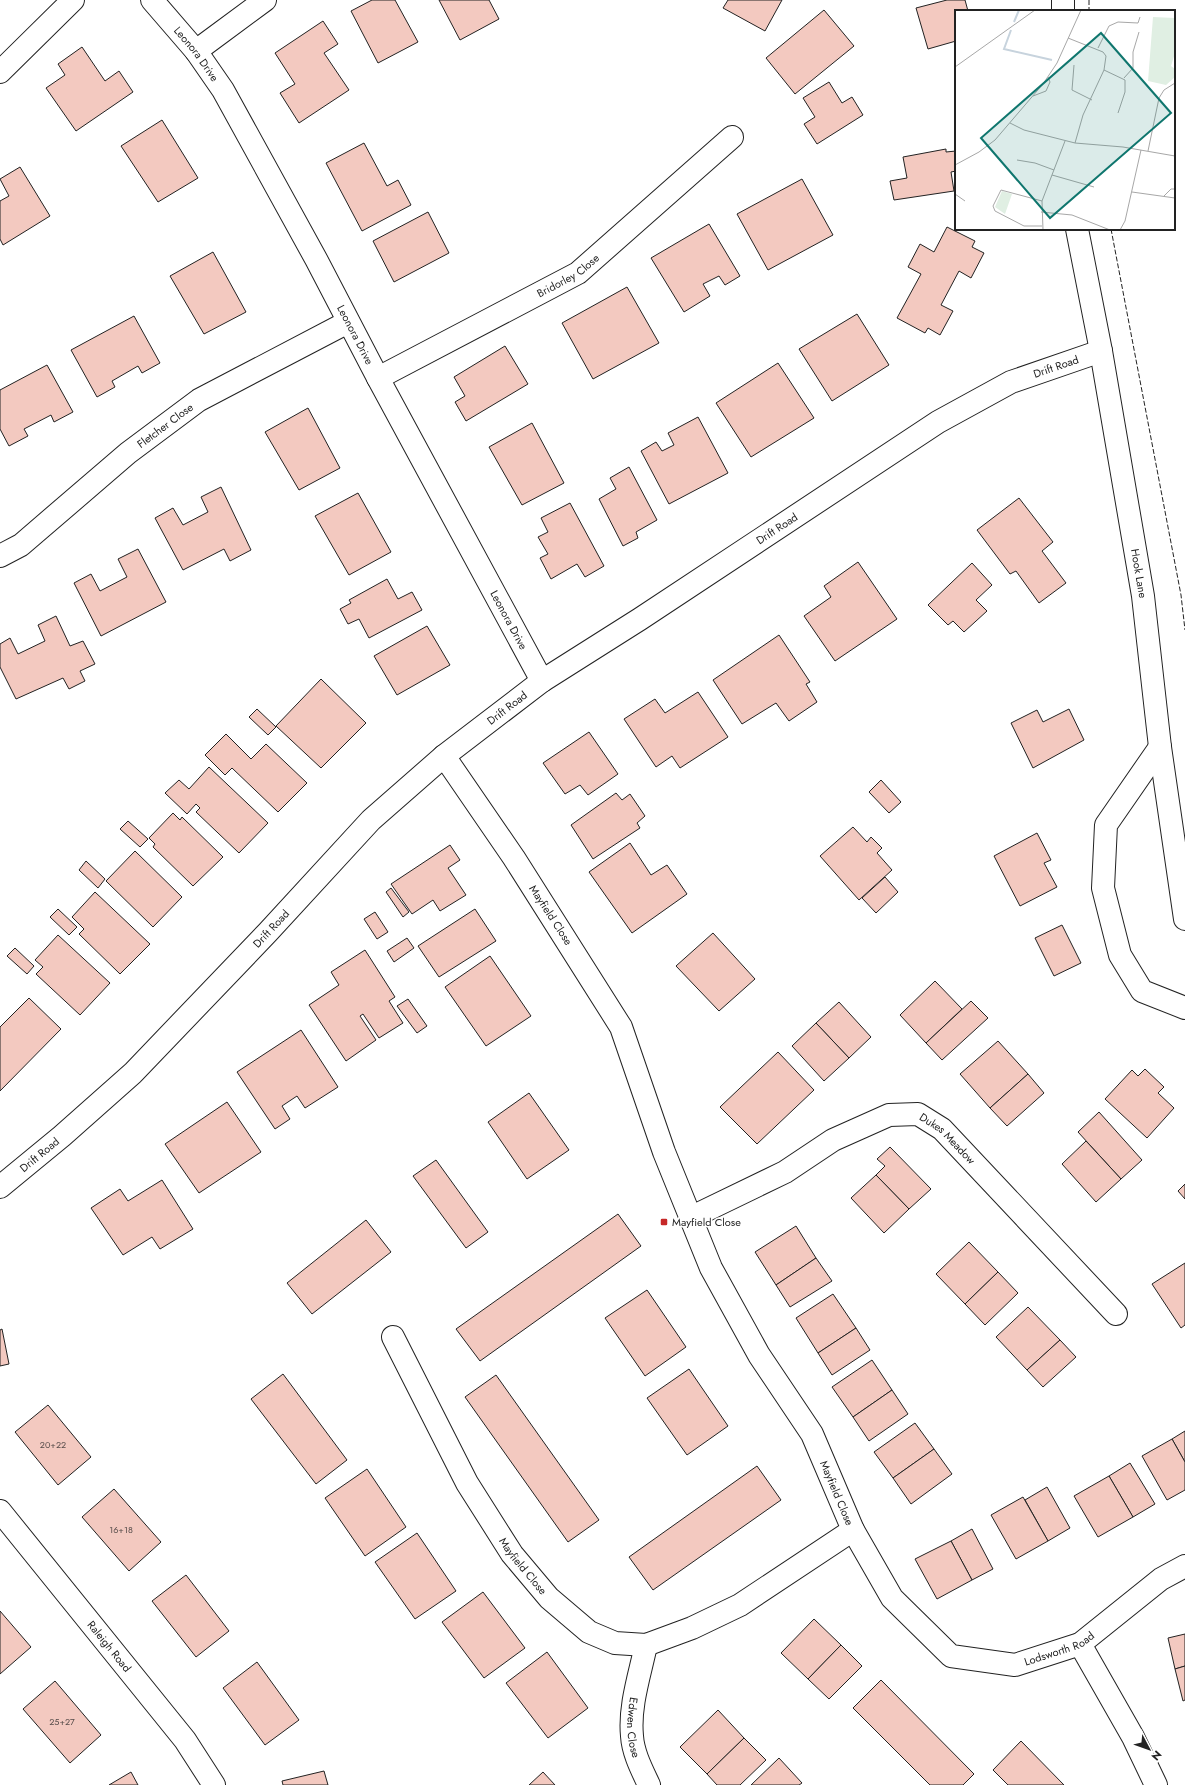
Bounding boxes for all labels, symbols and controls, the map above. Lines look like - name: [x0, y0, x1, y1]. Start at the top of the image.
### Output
- inset map: [955, 10, 1175, 230]
- street label: Leonora Drive: [170, 23, 223, 85]
- street label: Bridorley Close: [534, 250, 603, 301]
- street label: Leonora Drive: [333, 302, 378, 368]
- street label: Drift Road: [1031, 351, 1081, 382]
- street label: Fletcher Close: [134, 399, 197, 452]
- street label: Drift Road: [753, 509, 801, 548]
- street label: Hook Lane: [1127, 548, 1151, 600]
- street label: Leonora Drive: [486, 587, 532, 653]
- street label: Drift Road: [483, 687, 531, 728]
- street label: Mayfield Close: [526, 882, 577, 949]
- street label: Drift Road: [249, 906, 293, 951]
- street label: Dukes Meadow: [916, 1109, 979, 1168]
- street label: Drift Road: [16, 1133, 63, 1176]
- place label: Mayfield Close: [672, 1214, 741, 1230]
- marker: Mayfield Close: [659, 1217, 669, 1227]
- house number: 20+22: [40, 1438, 66, 1451]
- street label: Mayfield Close: [816, 1458, 858, 1528]
- house number: 16+18: [109, 1523, 133, 1536]
- street label: Mayfield Close: [495, 1534, 551, 1598]
- street label: Raleigh Road: [84, 1617, 135, 1675]
- street label: Lodsworth Road: [1022, 1628, 1098, 1670]
- street label: Edwen Close: [623, 1696, 644, 1760]
- house number: 25+27: [49, 1715, 75, 1728]
- north arrow: [1129, 1729, 1169, 1769]
- text: N: [1148, 1747, 1165, 1764]

